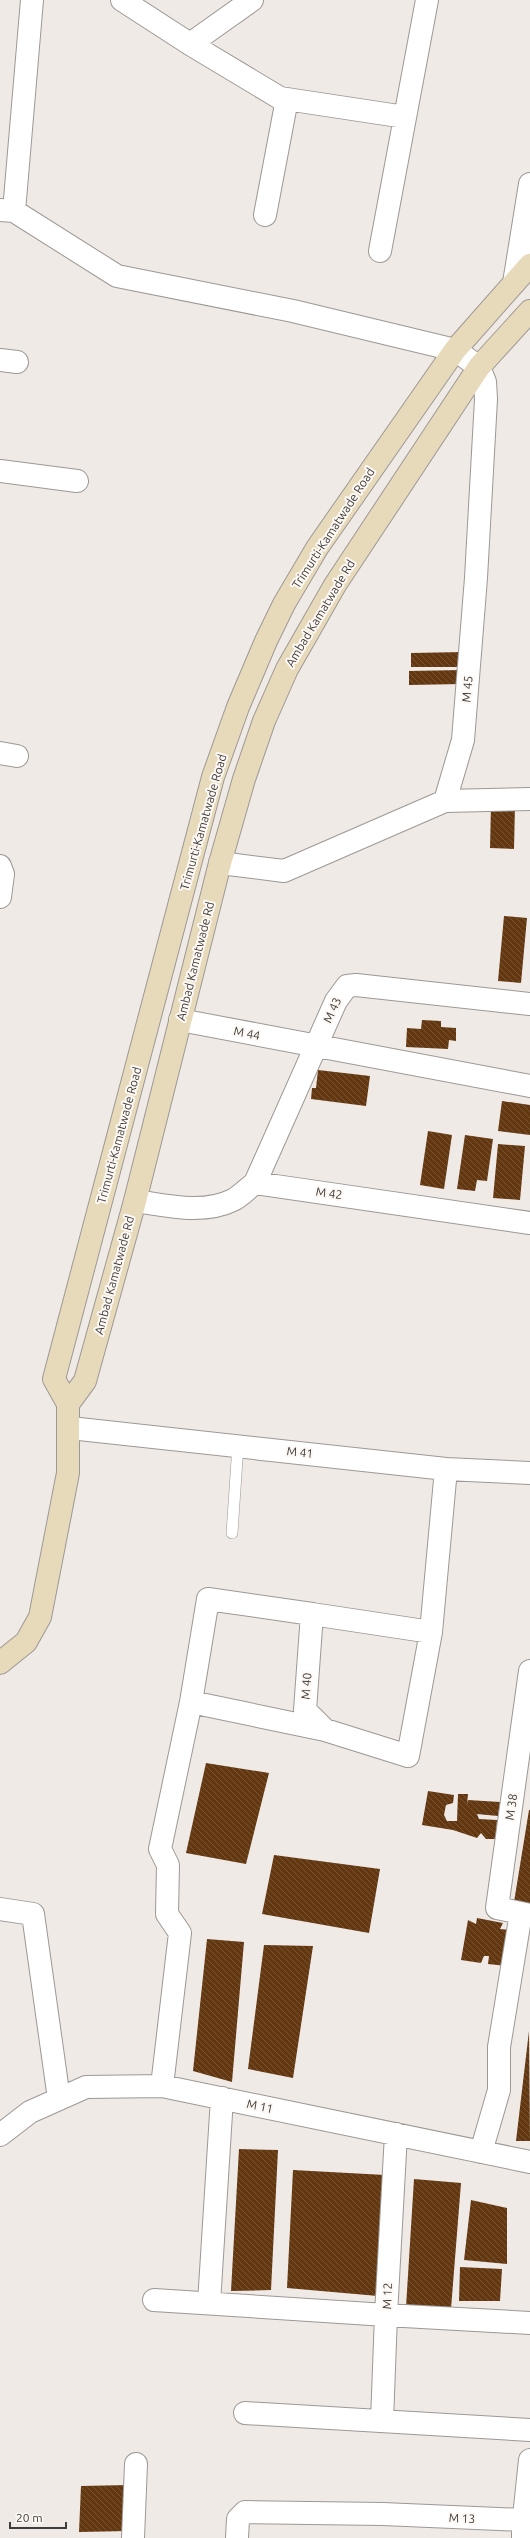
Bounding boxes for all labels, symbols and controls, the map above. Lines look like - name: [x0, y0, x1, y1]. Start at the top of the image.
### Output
- street label: Trimurti-Kamatwade Road: [289, 465, 377, 591]
- street label: Ambad Kamatwade Rd: [283, 557, 357, 669]
- street label: M 45: [459, 675, 475, 703]
- street label: Trimurti-Kamatwade Road: [177, 753, 229, 891]
- street label: Ambad Kamatwade Rd: [174, 900, 216, 1022]
- street label: M 43: [320, 995, 344, 1025]
- street label: M 44: [233, 1024, 262, 1042]
- street label: Trimurti-Kamatwade Road: [94, 1065, 144, 1205]
- street label: M 42: [315, 1185, 343, 1201]
- street label: Ambad Kamatwade Rd: [92, 1214, 136, 1336]
- street label: M 41: [286, 1444, 314, 1460]
- street label: M 40: [299, 1672, 313, 1700]
- street label: M 38: [503, 1793, 519, 1821]
- street label: M 11: [246, 2097, 274, 2115]
- street label: M 12: [380, 2282, 394, 2310]
- scale bar: [10, 2504, 66, 2530]
- text: 20 m: [16, 2511, 43, 2524]
- street label: M 13: [448, 2511, 476, 2525]

